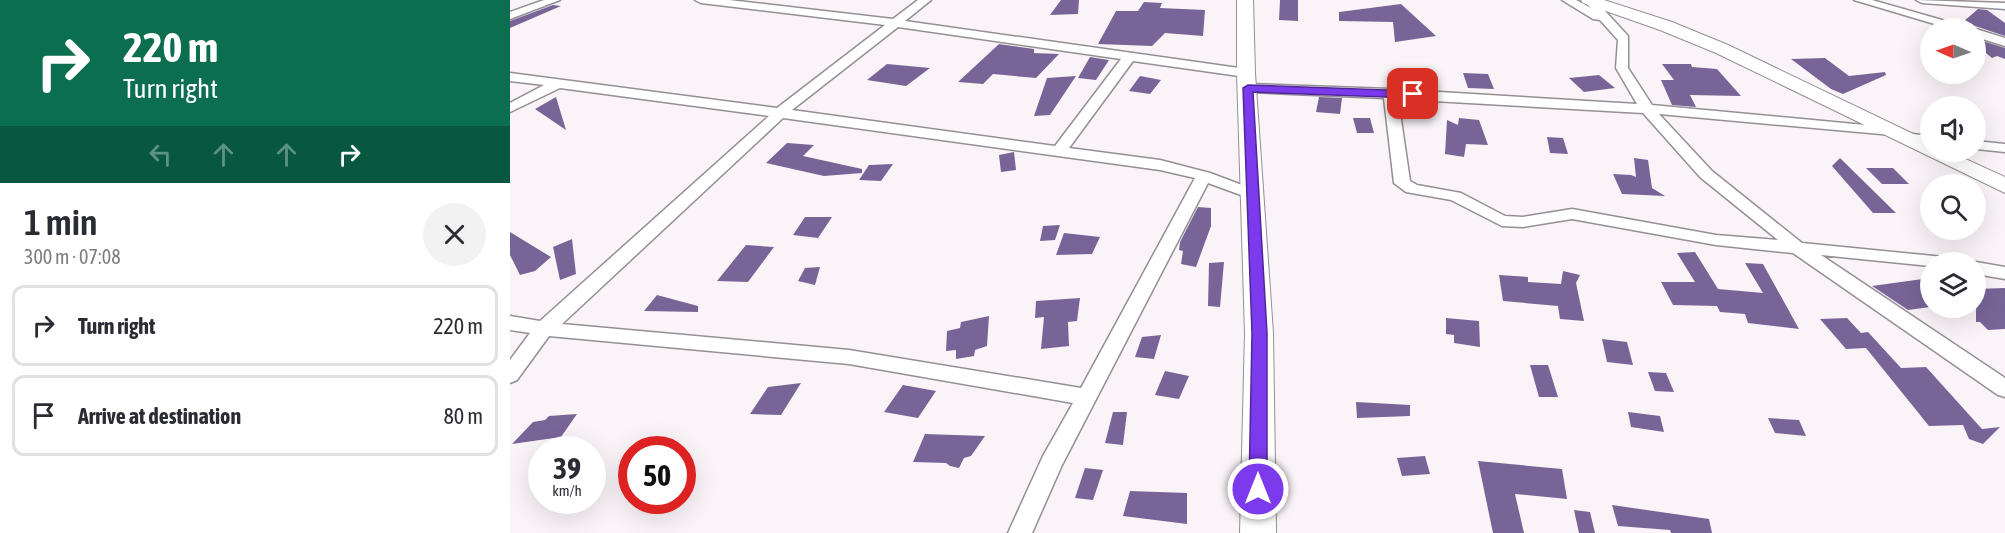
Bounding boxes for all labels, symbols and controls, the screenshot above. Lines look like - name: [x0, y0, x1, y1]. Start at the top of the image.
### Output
- north arrow: [1920, 18, 1986, 84]
- map controls: [1920, 18, 1986, 318]
- text: 220 m: [123, 23, 218, 71]
- icon: right: [24, 24, 102, 102]
- pin: [1387, 68, 1438, 119]
- text: Turn right: [123, 73, 218, 104]
- icon: arrive: [1396, 77, 1429, 110]
- button: sound: [1920, 96, 1986, 162]
- icon: left: [144, 138, 177, 171]
- icon: ahead: [207, 138, 240, 171]
- icon: ahead: [270, 138, 303, 171]
- icon: right: [333, 138, 366, 171]
- button: search: [1920, 174, 1986, 240]
- text: 1 min: [24, 201, 98, 243]
- button: close: [423, 203, 486, 266]
- text: 300 m · 07:08: [24, 245, 121, 268]
- button: layers: [1920, 252, 1986, 318]
- icon: right: [27, 309, 60, 342]
- text: Turn right: [78, 313, 155, 339]
- text: 220 m: [433, 313, 483, 339]
- icon: arrive: [27, 399, 60, 432]
- text: Arrive at destination: [78, 403, 241, 429]
- text: 80 m: [443, 403, 483, 429]
- speed limit sign: 50: [618, 436, 696, 514]
- text: 39: [553, 451, 581, 485]
- position arrow: [1226, 457, 1290, 521]
- text: km/h: [552, 482, 582, 499]

